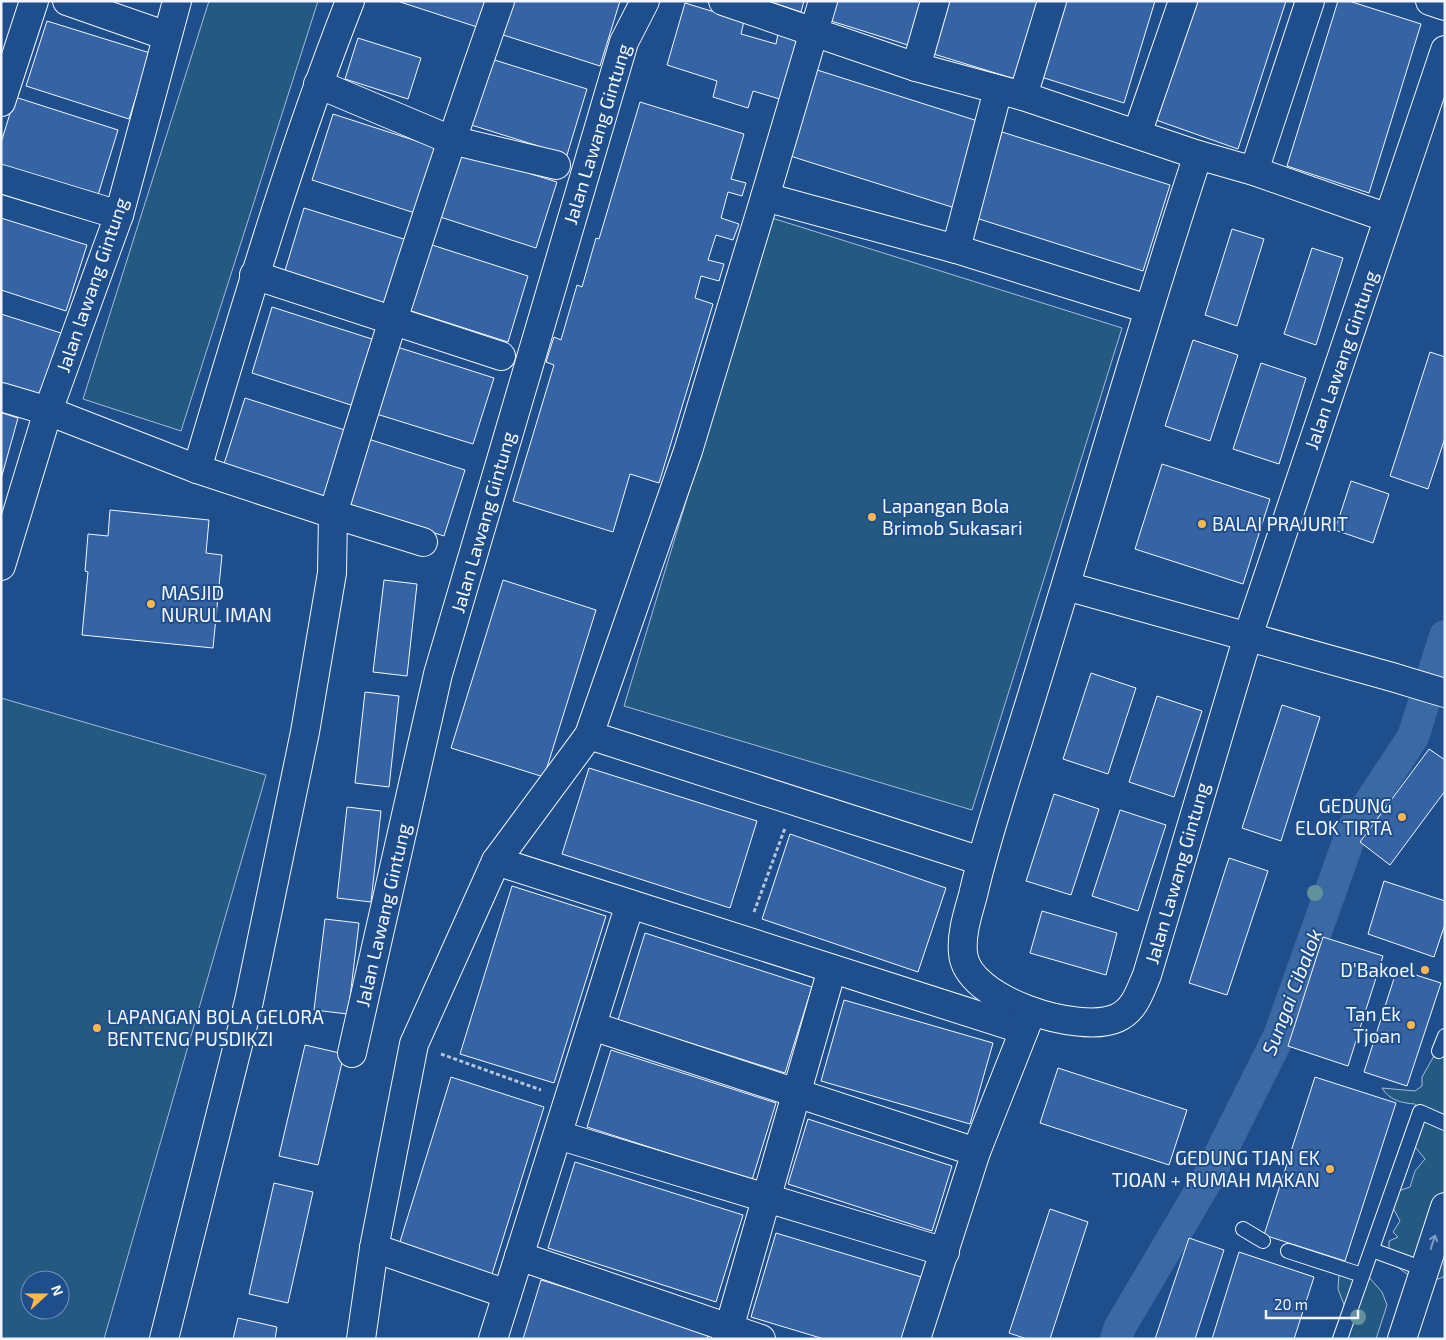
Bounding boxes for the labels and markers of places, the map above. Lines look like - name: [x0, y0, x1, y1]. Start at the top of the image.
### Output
- place label: Lapangan Bola Brimob Sukasari: [882, 494, 1023, 539]
- marker: Lapangan Bola Brimob Sukasari: [866, 511, 878, 523]
- place label: BALAI PRAJURIT: [1212, 512, 1348, 535]
- marker: BALAI PRAJURIT: [1196, 518, 1208, 530]
- place label: MASJID NURUL IMAN: [161, 581, 272, 626]
- marker: MASJID NURUL IMAN: [145, 598, 157, 610]
- place label: GEDUNG ELOK TIRTA: [1295, 794, 1392, 839]
- marker: GEDUNG ELOK TIRTA: [1396, 811, 1408, 823]
- place label: D'Bakoel: [1340, 958, 1415, 981]
- marker: D'Bakoel: [1419, 964, 1431, 976]
- place label: Tan Ek Tjoan: [1346, 1002, 1401, 1047]
- place label: LAPANGAN BOLA GELORA BENTENG PUSDIKZI: [107, 1005, 324, 1050]
- marker: Tan Ek Tjoan: [1405, 1019, 1417, 1031]
- marker: LAPANGAN BOLA GELORA BENTENG PUSDIKZI: [91, 1022, 103, 1034]
- place label: GEDUNG TJAN EK TJOAN + RUMAH MAKAN: [1112, 1146, 1320, 1191]
- marker: GEDUNG TJAN EK TJOAN + RUMAH MAKAN: [1324, 1163, 1336, 1175]

